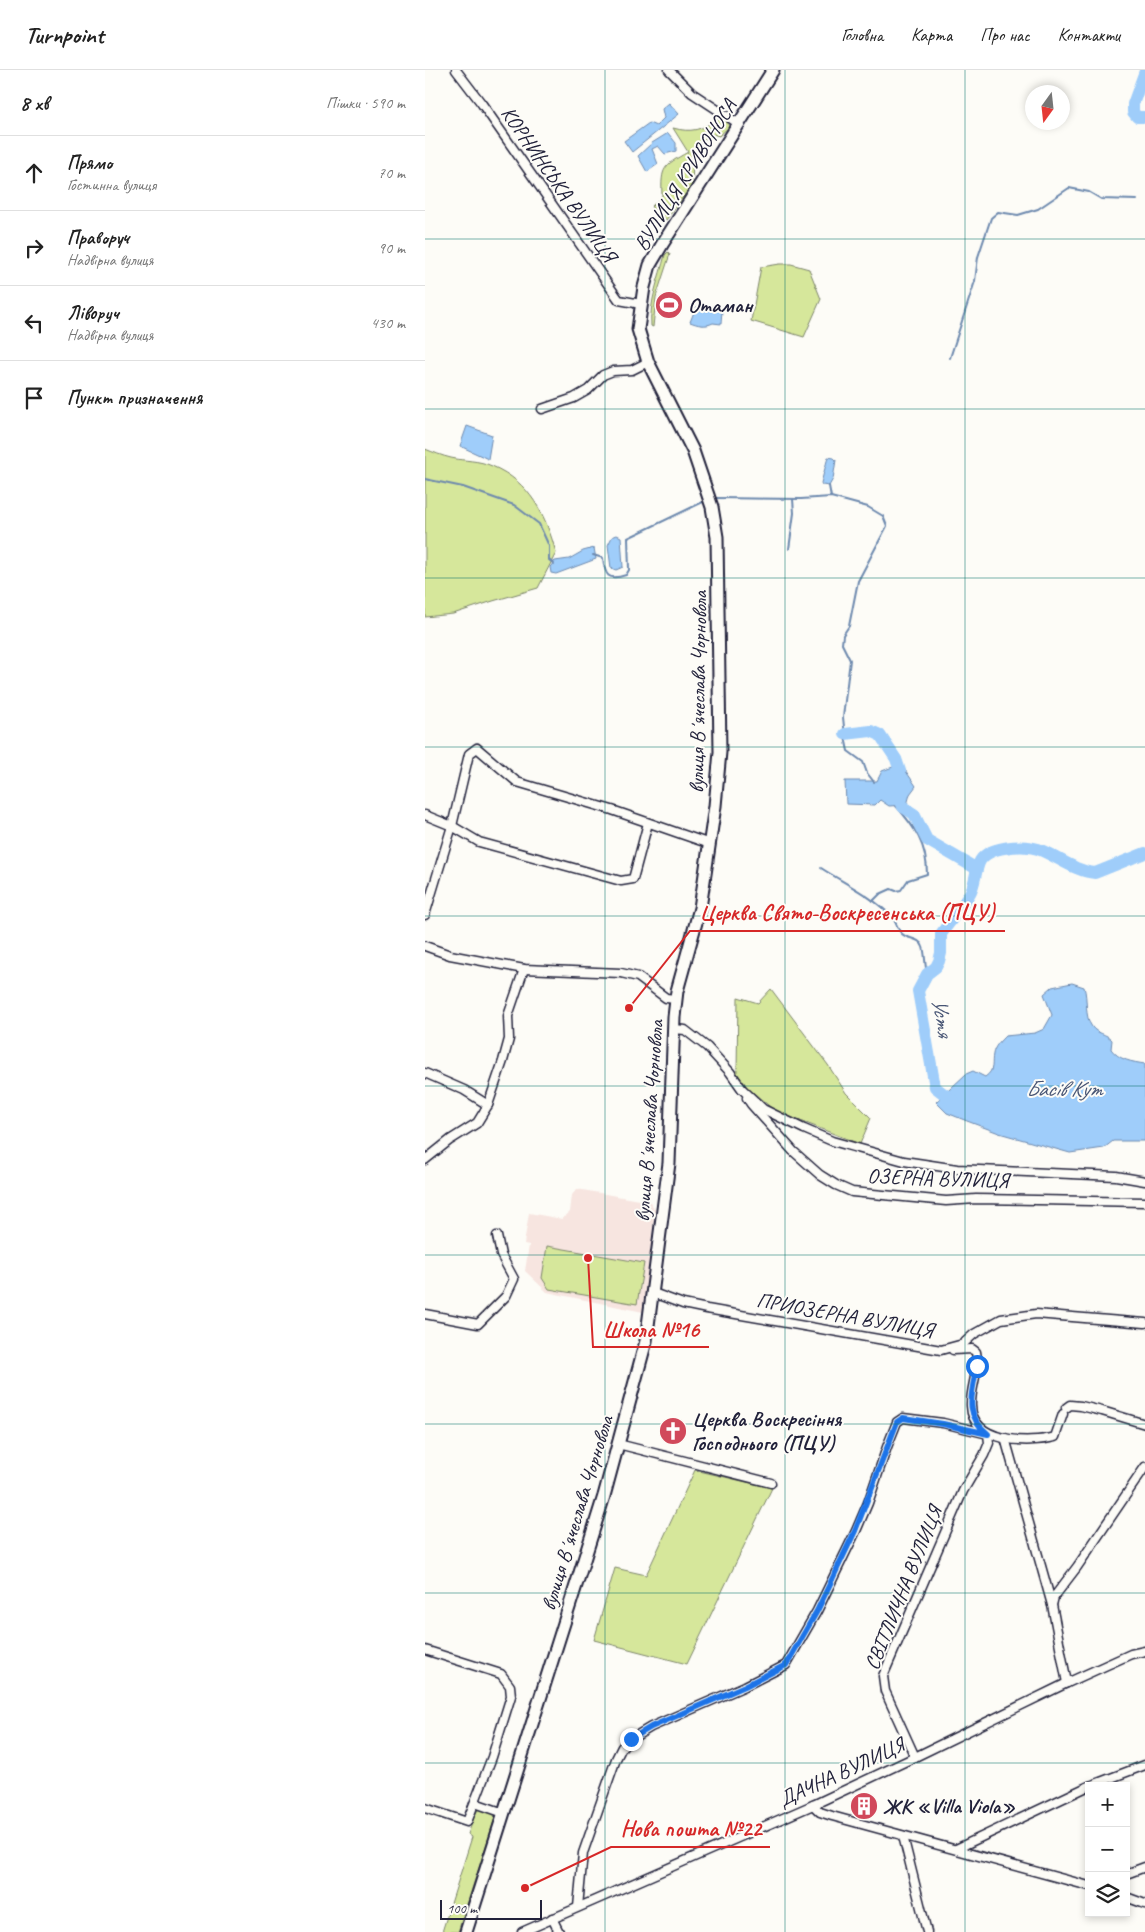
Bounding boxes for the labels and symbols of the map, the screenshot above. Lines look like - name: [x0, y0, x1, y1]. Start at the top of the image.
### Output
- north arrow: [1025, 85, 1070, 130]
- street label: ВУЛИЦЯ КРИВОНОСА: [628, 93, 743, 255]
- street label: КОРНИНСЬКА ВУЛИЦЯ: [496, 101, 624, 269]
- sports icon: Отаман: [654, 290, 684, 320]
- place label: Отаман: [688, 292, 754, 318]
- street label: вулиця Вʼячеслава Чорновола: [683, 589, 713, 793]
- callout: Церква Свято-Воскресенська (ПЦУ): [690, 894, 1005, 931]
- text: Церква Свято-Воскресенська (ПЦУ): [699, 899, 996, 927]
- water label: Устя: [925, 996, 960, 1042]
- street label: вулиця Вʼячеслава Чорновола: [629, 1018, 669, 1223]
- water label: Басів Кут: [1026, 1075, 1105, 1103]
- street label: ОЗЕРНА ВУЛИЦЯ: [867, 1163, 1012, 1194]
- street label: ПРИОЗЕРНА ВУЛИЦЯ: [755, 1287, 939, 1344]
- callout: Школа №16: [593, 1310, 709, 1347]
- text: Школа №16: [603, 1316, 701, 1344]
- route start: [966, 1355, 989, 1378]
- place label: Церква Воскресіння Господнього (ПЦУ): [692, 1406, 843, 1456]
- street label: вулиця Вʼячеслава Чорновола: [535, 1411, 619, 1613]
- church icon: Церква Воскресіння Господнього (ПЦУ): [658, 1416, 688, 1446]
- street label: СВІТЛИЧНА ВУЛИЦЯ: [858, 1500, 949, 1673]
- route end: [620, 1728, 643, 1751]
- street label: ДАЧНА ВУЛИЦЯ: [774, 1730, 911, 1812]
- building icon: ЖК «Villa Viola»: [849, 1791, 879, 1821]
- place label: ЖК «Villa Viola»: [883, 1793, 1015, 1819]
- callout: Нова пошта №22: [611, 1810, 770, 1847]
- text: Нова пошта №22: [621, 1815, 763, 1843]
- scale bar: [440, 1897, 543, 1920]

